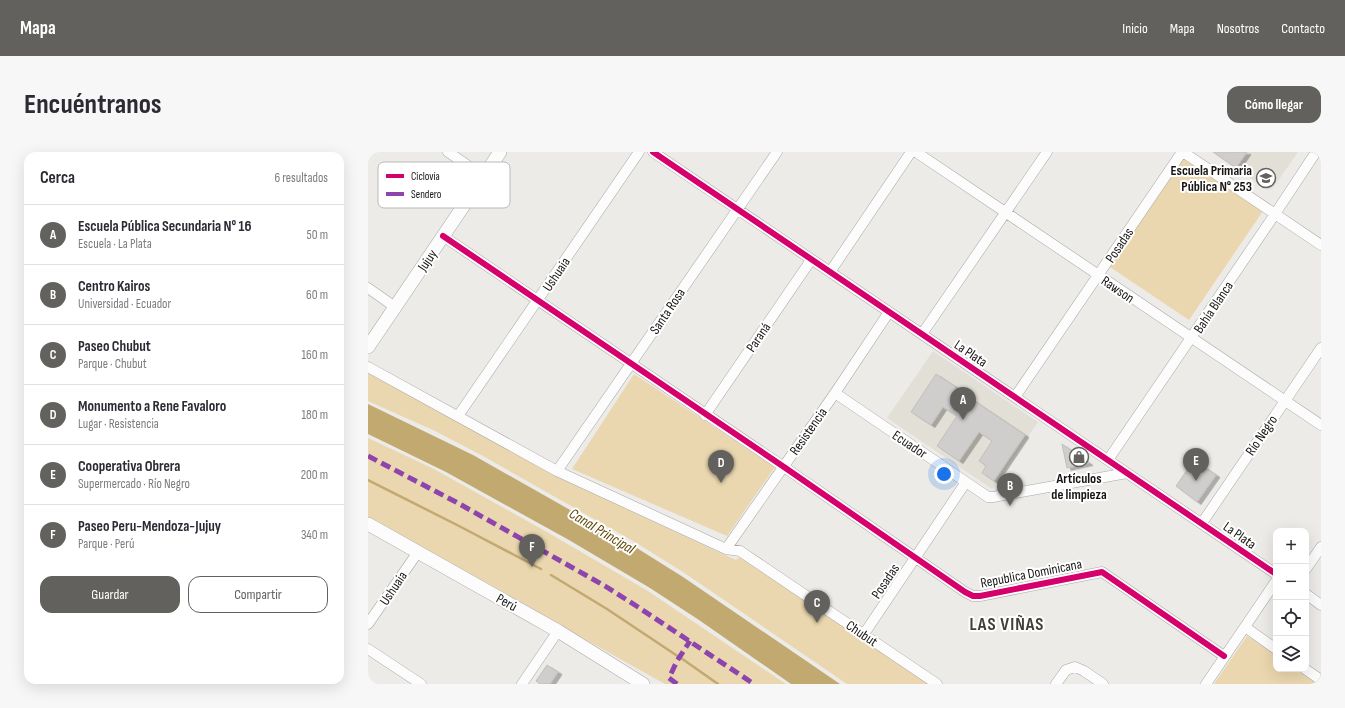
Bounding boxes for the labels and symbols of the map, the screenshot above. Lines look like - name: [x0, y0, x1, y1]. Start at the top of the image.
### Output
- legend: [378, 162, 510, 208]
- place label: Escuela Primaria Pública N° 253: [1170, 162, 1252, 195]
- school or university icon: Escuela Primaria Pública N° 253: [1255, 167, 1277, 189]
- text: Ciclovía: [411, 170, 440, 183]
- text: Sendero: [411, 188, 442, 201]
- street label: Posadas: [1102, 225, 1137, 266]
- street label: Jujuy: [414, 246, 441, 275]
- street label: Ushuaia: [539, 254, 574, 294]
- street label: Rawson: [1098, 272, 1138, 307]
- street label: Bahía Blanca: [1190, 278, 1237, 336]
- street label: Santa Rosa: [646, 285, 689, 337]
- street label: Paraná: [743, 319, 774, 355]
- street label: La Plata: [951, 336, 991, 371]
- pin: A: [950, 387, 976, 420]
- street label: Resistencia: [786, 404, 831, 458]
- street label: Río Negro: [1242, 412, 1281, 459]
- street label: Ecuador: [889, 427, 930, 462]
- shop icon: Artículos de limpieza: [1068, 446, 1090, 468]
- pin: E: [1183, 448, 1209, 481]
- pin: D: [708, 450, 734, 483]
- your location: [934, 464, 954, 484]
- place label: Artículos de limpieza: [1051, 470, 1107, 503]
- pin: B: [997, 473, 1023, 506]
- water label: Canal Principal: [565, 504, 639, 559]
- street label: La Plata: [1220, 518, 1259, 553]
- pin: F: [519, 534, 545, 567]
- street label: Republica Dominicana: [979, 555, 1083, 592]
- street label: Posadas: [868, 561, 903, 602]
- street label: Ushuaia: [376, 568, 411, 608]
- street label: Perú: [493, 590, 520, 615]
- pin: C: [804, 590, 830, 623]
- district label: LAS VIÑAS: [970, 614, 1044, 635]
- street label: Chubut: [843, 617, 881, 650]

